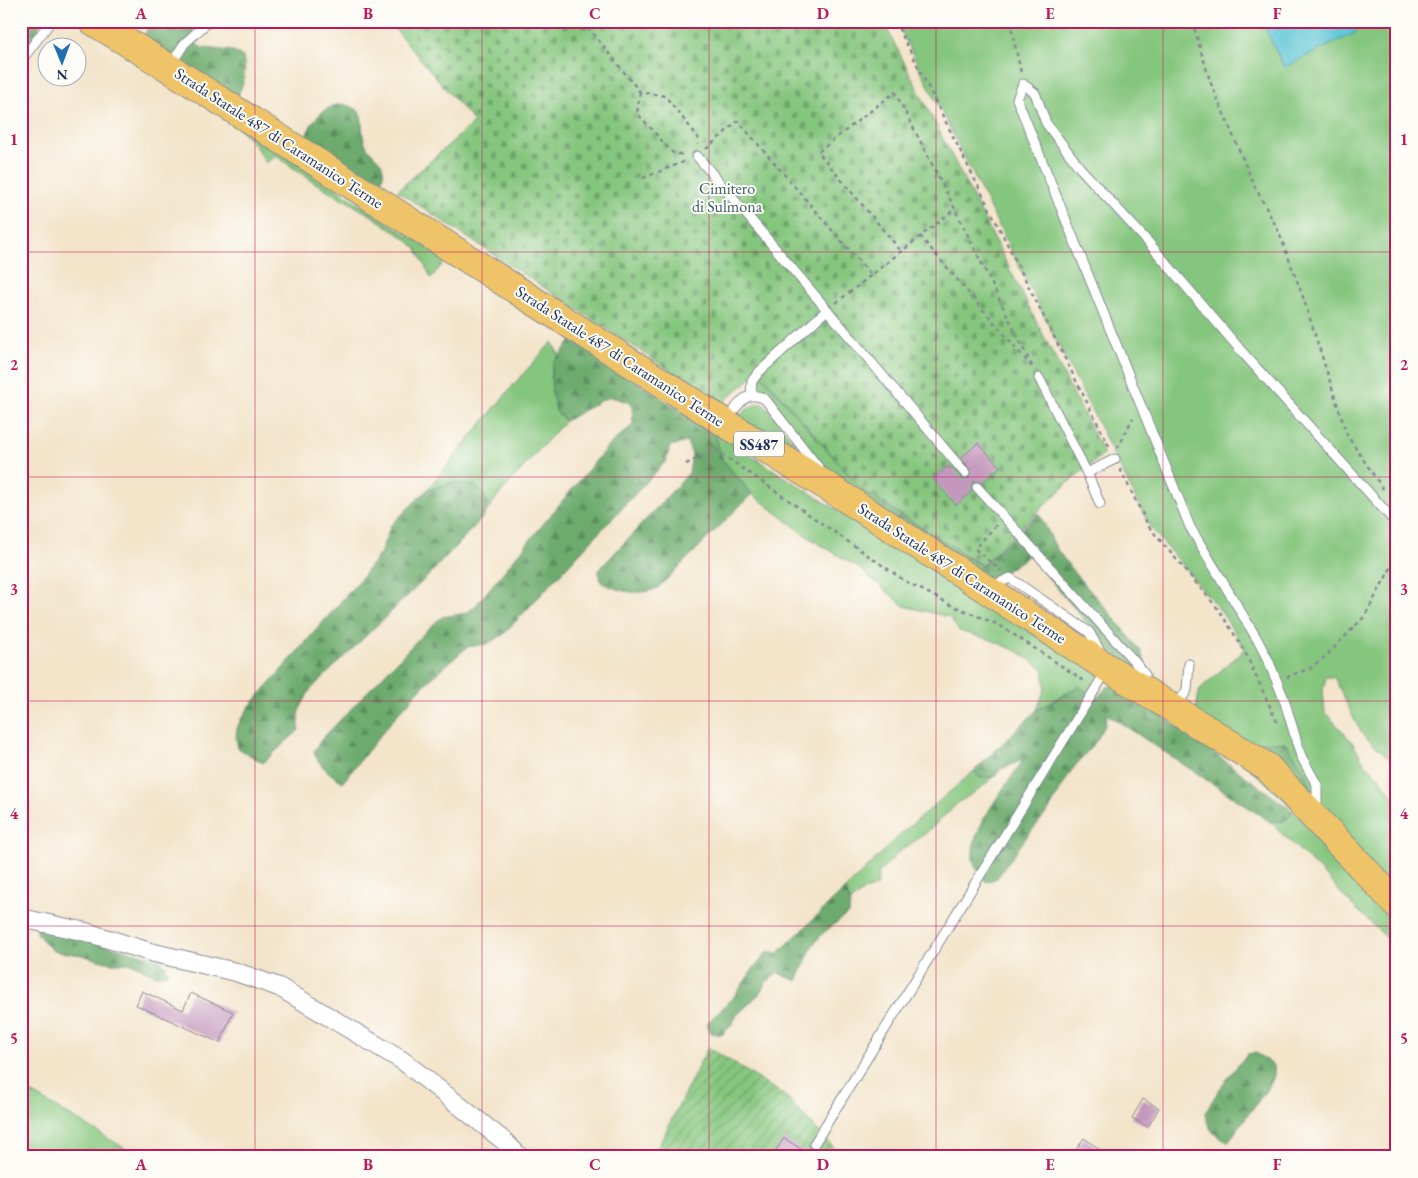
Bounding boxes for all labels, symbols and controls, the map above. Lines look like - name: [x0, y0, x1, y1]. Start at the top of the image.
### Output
- text: A: [134, 3, 147, 24]
- text: B: [363, 3, 373, 24]
- text: C: [589, 3, 601, 24]
- text: D: [817, 3, 829, 24]
- text: E: [1045, 3, 1055, 24]
- text: F: [1273, 3, 1282, 24]
- north arrow: [38, 38, 88, 88]
- street label: Strada Statale 487 di Caramanico Terme: [171, 63, 387, 213]
- text: N: [56, 66, 68, 84]
- text: 1: [10, 129, 18, 150]
- text: 1: [1400, 129, 1408, 150]
- park label: Cimitero di Sulmona: [692, 178, 763, 217]
- street label: Strada Statale 487 di Caramanico Terme: [512, 281, 728, 431]
- text: 2: [10, 354, 19, 375]
- text: 2: [1400, 354, 1409, 375]
- road number: SS487: [734, 432, 784, 456]
- street label: Strada Statale 487 di Caramanico Terme: [854, 498, 1070, 648]
- text: 3: [10, 579, 18, 600]
- text: 3: [1400, 579, 1408, 600]
- text: 4: [10, 803, 19, 824]
- text: 4: [1400, 803, 1409, 824]
- text: 5: [10, 1028, 18, 1049]
- text: 5: [1400, 1028, 1408, 1049]
- text: A: [134, 1154, 147, 1175]
- text: B: [363, 1154, 373, 1175]
- text: C: [589, 1154, 601, 1175]
- text: D: [817, 1154, 829, 1175]
- text: E: [1045, 1154, 1055, 1175]
- text: F: [1273, 1154, 1282, 1175]

